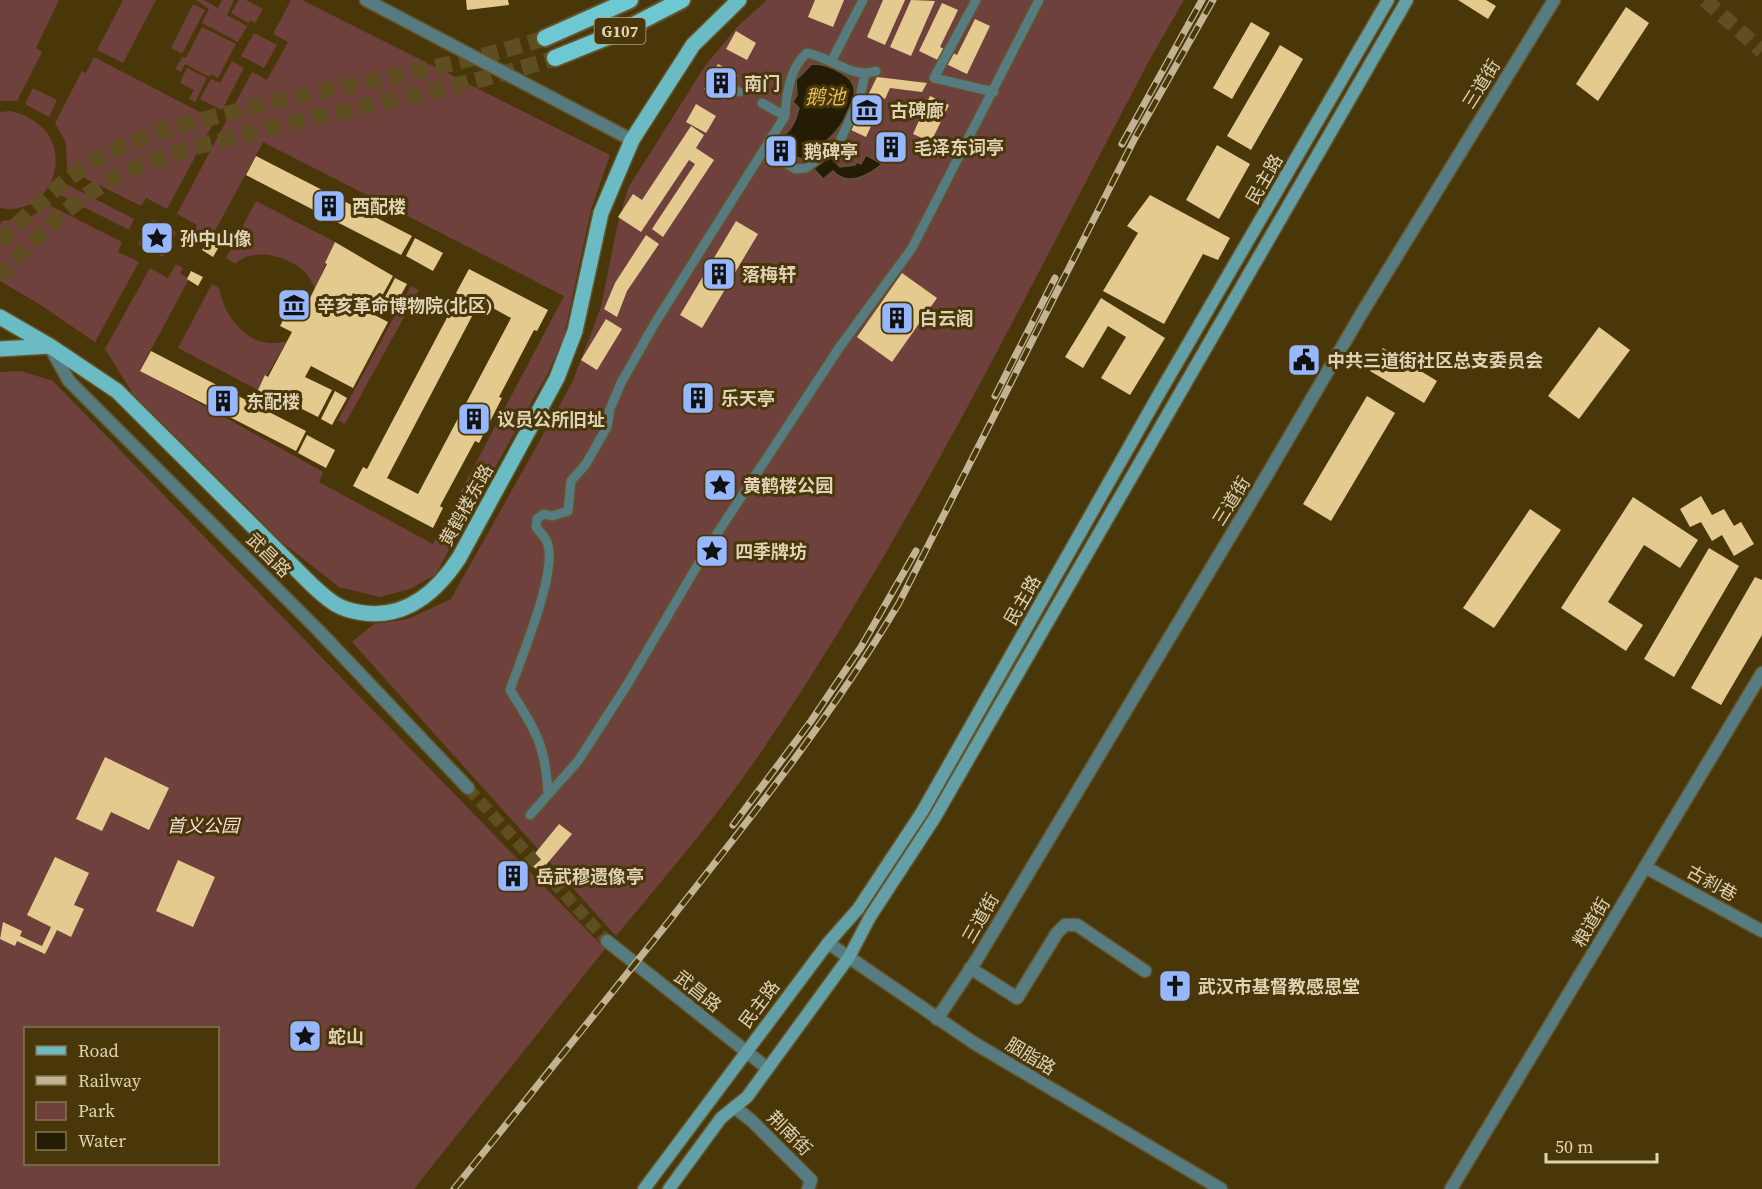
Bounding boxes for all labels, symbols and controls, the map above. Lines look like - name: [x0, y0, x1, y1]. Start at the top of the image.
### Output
- road number: G107: [594, 18, 646, 44]
- street label: 三道街: [1456, 54, 1506, 114]
- building icon: 南门: [703, 65, 739, 101]
- place label: 南门: [744, 71, 780, 96]
- water label: 鹅池: [805, 83, 847, 111]
- museum icon: 古碑廊: [849, 92, 885, 128]
- place label: 古碑廊: [890, 98, 944, 123]
- building icon: 毛泽东词亭: [873, 129, 909, 165]
- building icon: 鹅碑亭: [763, 133, 799, 169]
- place label: 毛泽东词亭: [914, 135, 1004, 160]
- place label: 鹅碑亭: [804, 139, 858, 164]
- street label: 民主路: [1240, 149, 1288, 209]
- building icon: 西配楼: [311, 188, 347, 224]
- place label: 西配楼: [352, 194, 406, 219]
- place icon: 孙中山像: [139, 220, 175, 256]
- place label: 孙中山像: [180, 226, 252, 251]
- building icon: 落梅轩: [701, 256, 737, 292]
- place label: 落梅轩: [742, 262, 796, 287]
- museum icon: 辛亥革命博物院(北区): [276, 287, 312, 323]
- place label: 辛亥革命博物院(北区): [317, 293, 493, 318]
- building icon: 白云阁: [879, 300, 915, 336]
- place label: 白云阁: [920, 306, 974, 331]
- public building icon: 中共三道街社区总支委员会: [1286, 342, 1322, 378]
- place label: 中共三道街社区总支委员会: [1327, 348, 1543, 373]
- building icon: 乐天亭: [680, 380, 716, 416]
- building icon: 东配楼: [205, 383, 241, 419]
- place label: 乐天亭: [721, 386, 775, 411]
- place label: 东配楼: [246, 389, 300, 414]
- building icon: 议员公所旧址: [456, 401, 492, 437]
- place label: 议员公所旧址: [497, 407, 605, 432]
- street label: 黄鹤楼东路: [433, 460, 499, 550]
- place icon: 黄鹤楼公园: [702, 467, 738, 503]
- street label: 三道街: [1206, 471, 1256, 531]
- place label: 黄鹤楼公园: [743, 473, 833, 498]
- street label: 武昌路: [241, 527, 297, 583]
- place icon: 四季牌坊: [694, 533, 730, 569]
- place label: 四季牌坊: [735, 539, 807, 564]
- street label: 民主路: [998, 570, 1046, 630]
- park label: 首义公园: [167, 813, 242, 838]
- building icon: 岳武穆遗像亭: [495, 858, 531, 894]
- street label: 古刹巷: [1682, 859, 1742, 907]
- place label: 岳武穆遗像亭: [536, 864, 644, 889]
- street label: 三道街: [956, 888, 1004, 948]
- street label: 粮道街: [1566, 892, 1616, 952]
- street label: 武昌路: [669, 964, 727, 1018]
- church icon: 武汉市基督教感恩堂: [1157, 968, 1193, 1004]
- place label: 武汉市基督教感恩堂: [1198, 974, 1360, 999]
- street label: 民主路: [733, 975, 785, 1033]
- place icon: 蛇山: [287, 1018, 323, 1054]
- place label: 蛇山: [328, 1024, 364, 1049]
- legend: [24, 1027, 219, 1165]
- street label: 胭脂路: [1001, 1031, 1061, 1081]
- text: Road: [78, 1038, 119, 1063]
- text: Railway: [78, 1068, 142, 1093]
- text: Park: [78, 1098, 115, 1123]
- street label: 荆南街: [762, 1105, 818, 1161]
- scale bar: [1546, 1126, 1657, 1164]
- text: Water: [78, 1128, 126, 1153]
- text: 50 m: [1555, 1134, 1593, 1159]

